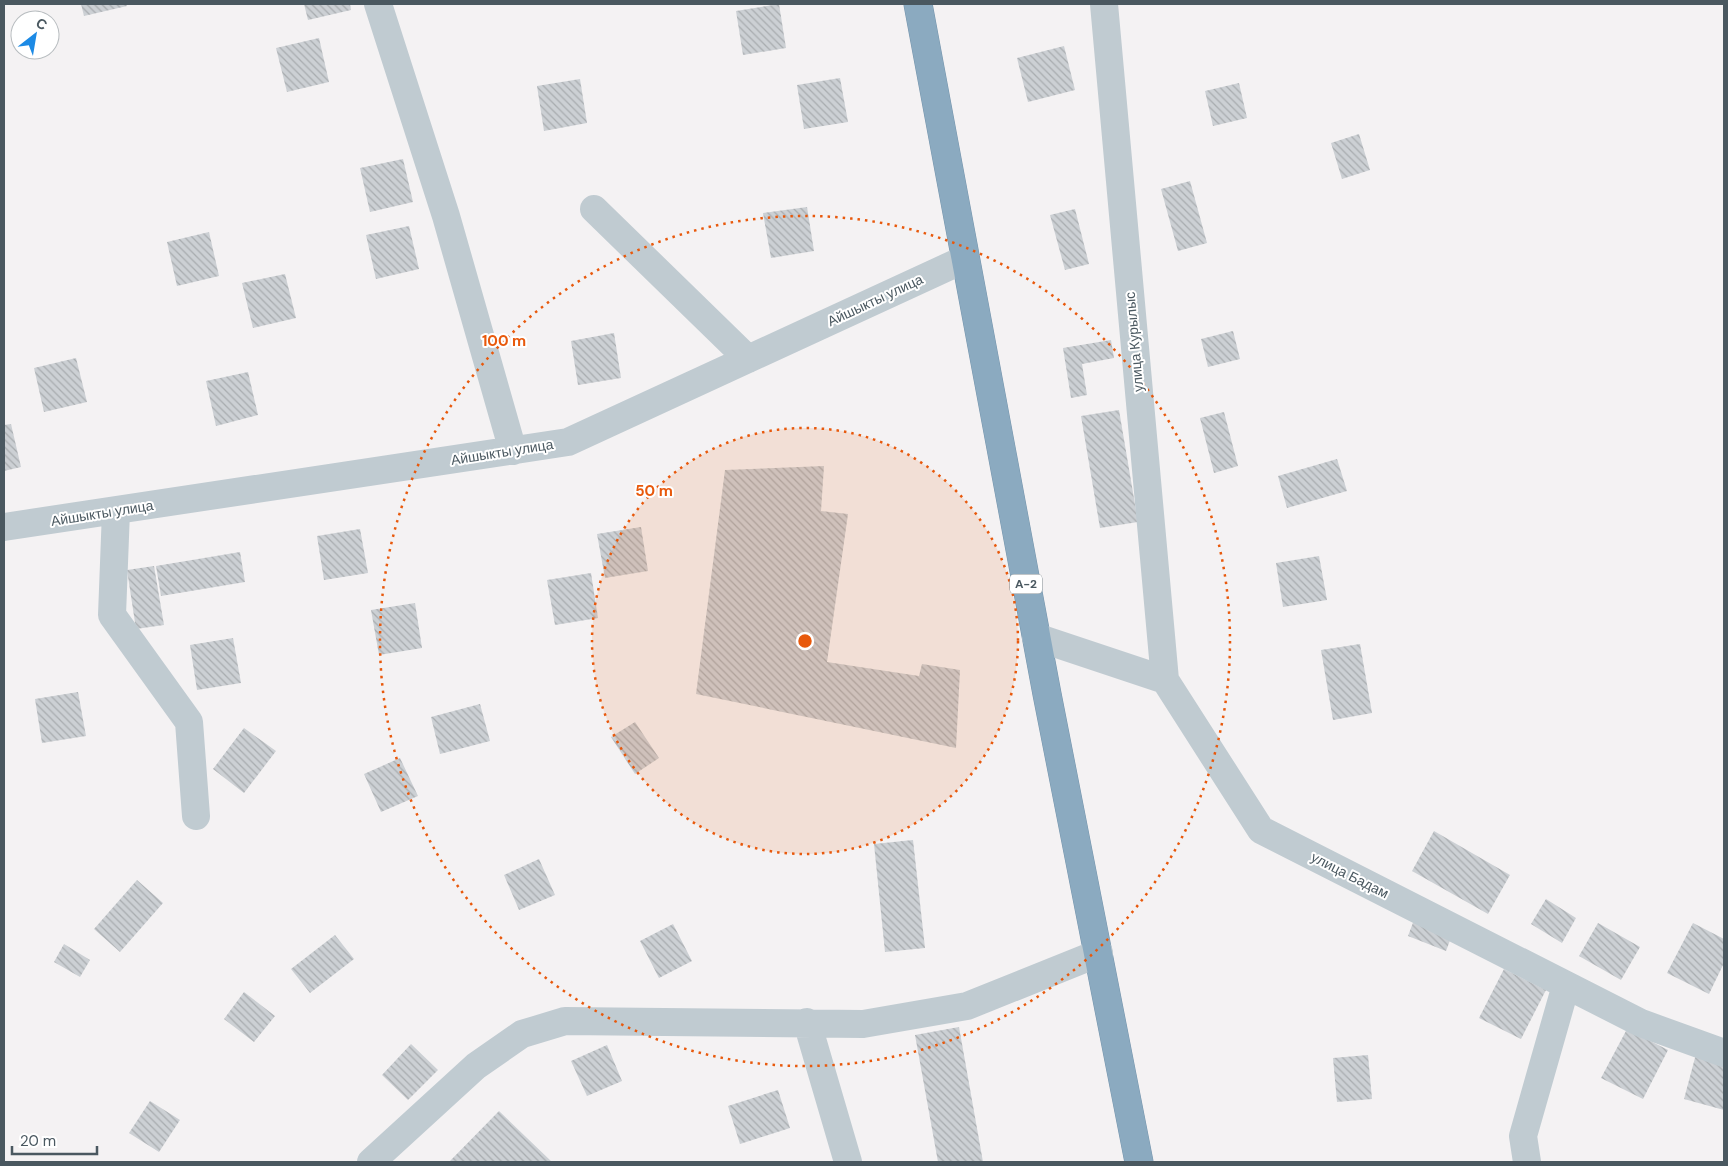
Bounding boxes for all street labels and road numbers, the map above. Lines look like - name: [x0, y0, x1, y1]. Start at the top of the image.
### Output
- street label: Айшыкты улица: [824, 270, 926, 330]
- street label: улица Курылыс: [1121, 291, 1147, 393]
- street label: Айшыкты улица: [450, 435, 555, 469]
- street label: Айшыкты улица: [50, 496, 155, 530]
- road number: A-2: [1010, 574, 1042, 594]
- street label: улица Бадам: [1308, 848, 1392, 902]

